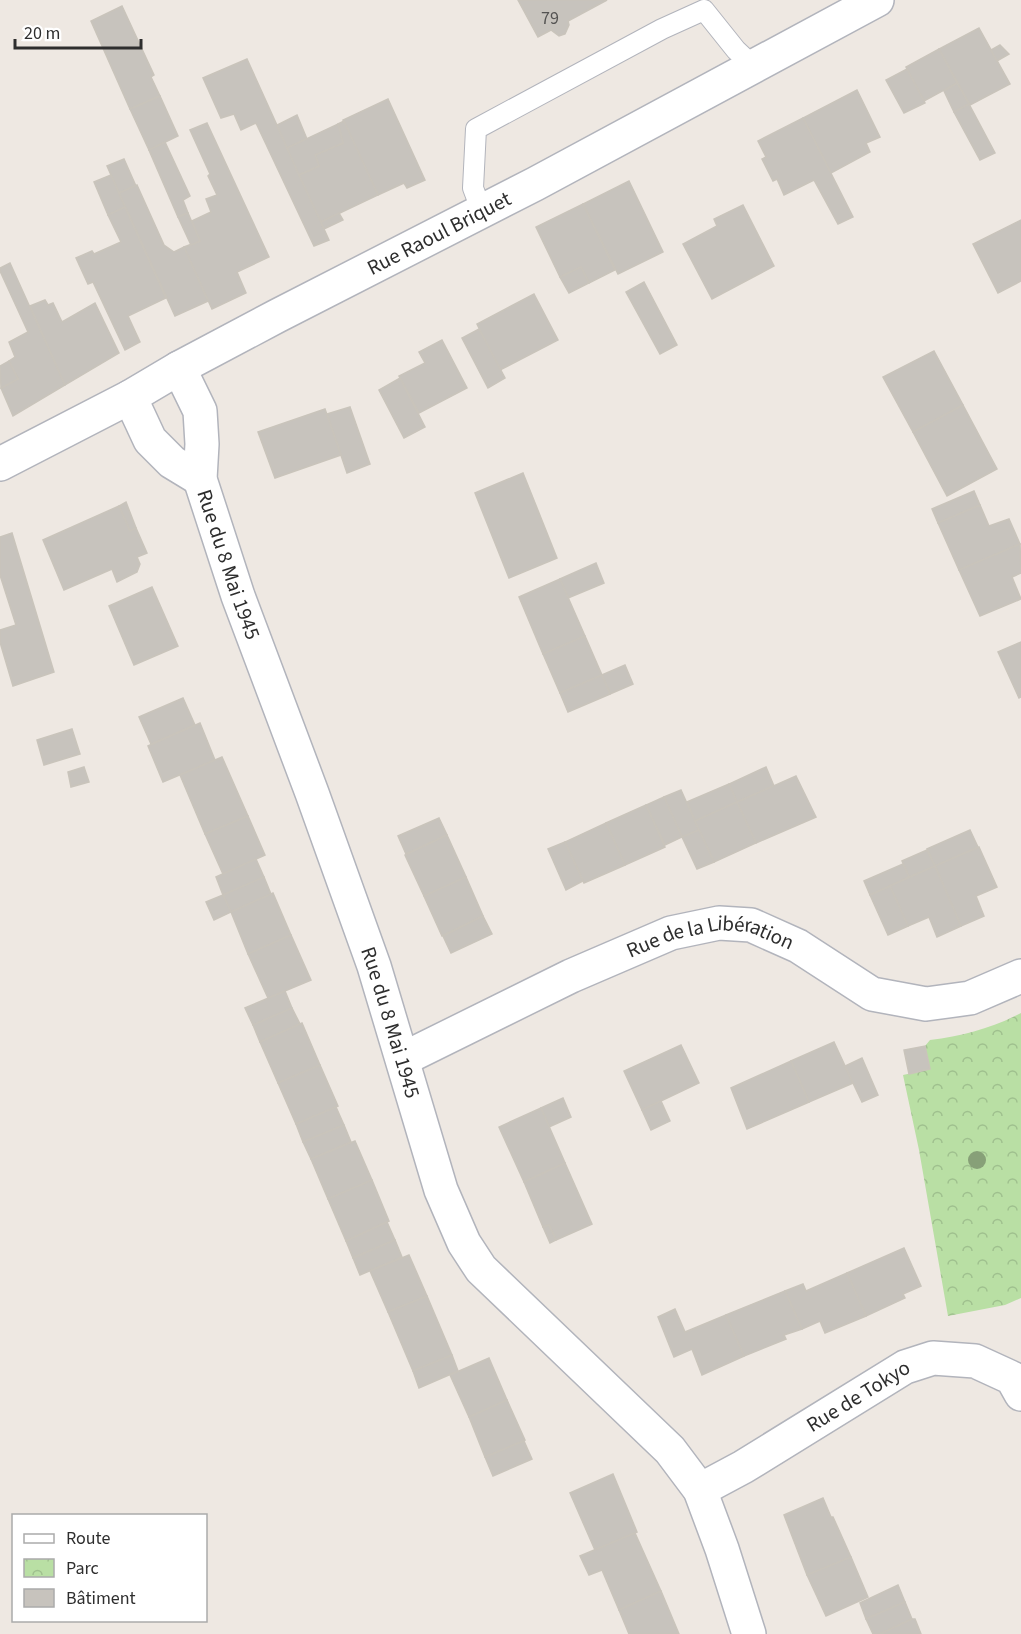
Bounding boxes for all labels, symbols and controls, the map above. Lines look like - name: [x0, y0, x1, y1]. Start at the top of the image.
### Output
- house number: 79: [541, 6, 559, 31]
- scale bar: [15, 12, 141, 50]
- text: 20 m: [24, 21, 60, 46]
- street label: Rue Raoul Briquet: [362, 184, 516, 283]
- street label: Rue du 8 Mai 1945: [189, 485, 268, 644]
- street label: Rue de la Libération: [622, 908, 799, 965]
- street label: Rue du 8 Mai 1945: [353, 942, 428, 1102]
- street label: Rue de Tokyo: [800, 1352, 916, 1439]
- legend: [12, 1514, 207, 1622]
- text: Route: [66, 1526, 110, 1551]
- text: Parc: [66, 1556, 99, 1581]
- text: Bâtiment: [66, 1586, 136, 1611]

